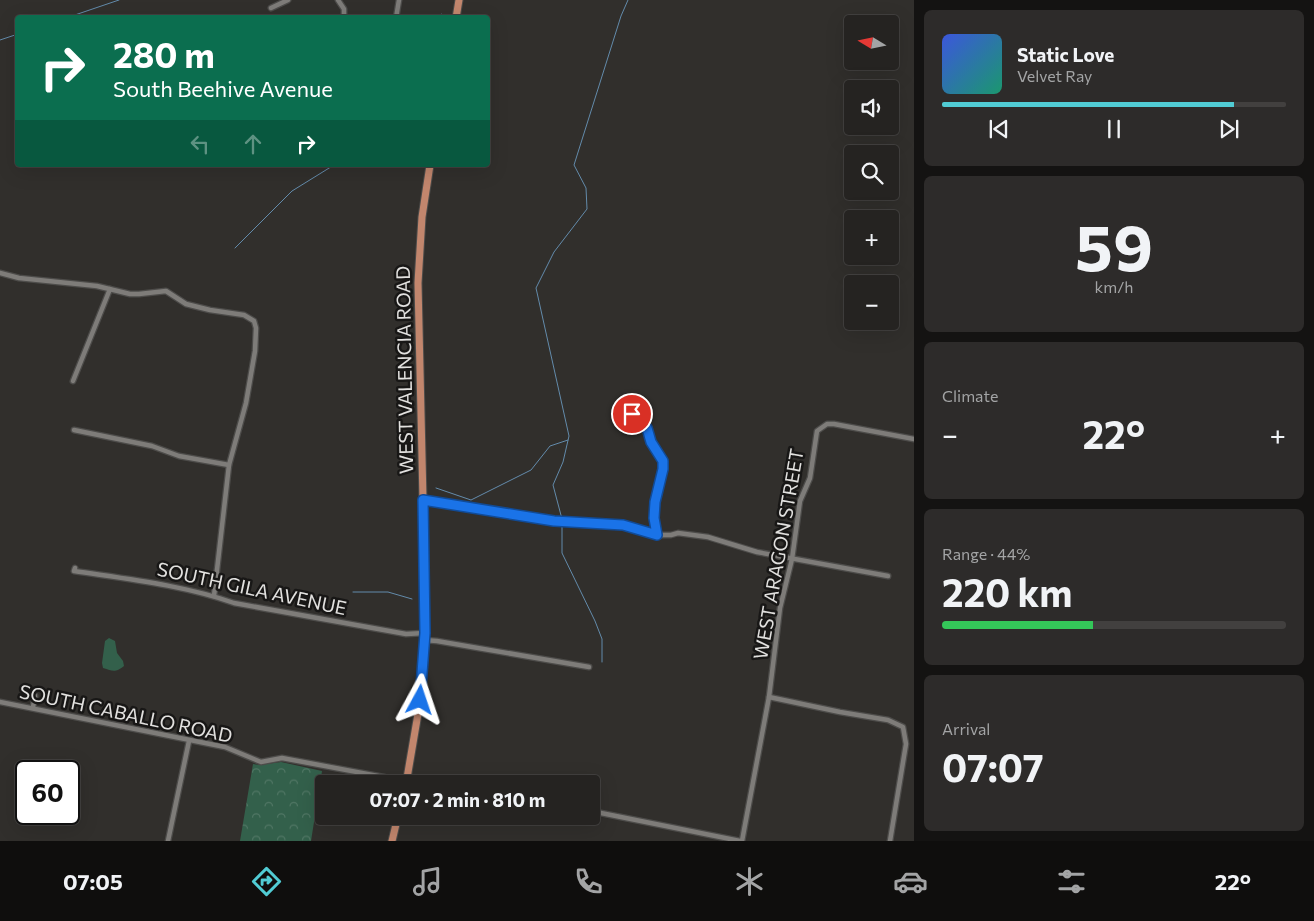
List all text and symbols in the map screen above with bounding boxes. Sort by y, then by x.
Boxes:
north arrow [844,15,899,70]
map controls [844,15,899,330]
text: 280 m [113,32,215,75]
icon: right [30,35,95,100]
text: Static Love [1017,43,1114,66]
text: Velvet Ray [1017,66,1092,85]
text: South Beehive Avenue [113,75,333,102]
button: sound [844,80,899,135]
icon: previous [985,115,1013,143]
icon: pause [1100,115,1128,143]
icon: next [1215,115,1243,143]
icon: left [186,130,214,158]
icon: ahead [239,130,267,158]
icon: right [292,130,320,158]
button: search [844,145,899,200]
text: 59 [1075,205,1153,284]
button: + [844,210,899,265]
street label: WEST VALENCIA ROAD [391,266,417,474]
button: − [844,275,899,330]
text: km/h [1095,277,1133,296]
text: Climate [942,386,998,405]
pin [611,393,653,435]
icon: arrive [618,400,646,428]
text: 22° [1082,410,1145,457]
text: − [942,417,958,451]
text: + [1270,417,1286,451]
street label: WEST ARAGON STREET [748,447,808,661]
text: Range · 44% [942,544,1030,563]
street label: SOUTH GILA AVENUE [155,557,349,619]
text: 220 km [942,568,1072,615]
position arrow [393,673,445,725]
street label: SOUTH CABALLO ROAD [17,679,235,747]
text: Arrival [942,719,990,738]
text: 07:07 [942,743,1044,790]
speed limit sign: 60 [15,760,80,825]
text: 07:07 · 2 min · 810 m [370,788,545,811]
icon: directions [249,864,284,899]
icon: music [410,864,445,899]
icon: phone [571,864,606,899]
icon: climate [732,864,767,899]
icon: car [893,864,928,899]
icon: filters [1054,864,1089,899]
text: 07:05 [63,868,123,895]
text: 22° [1215,868,1251,895]

